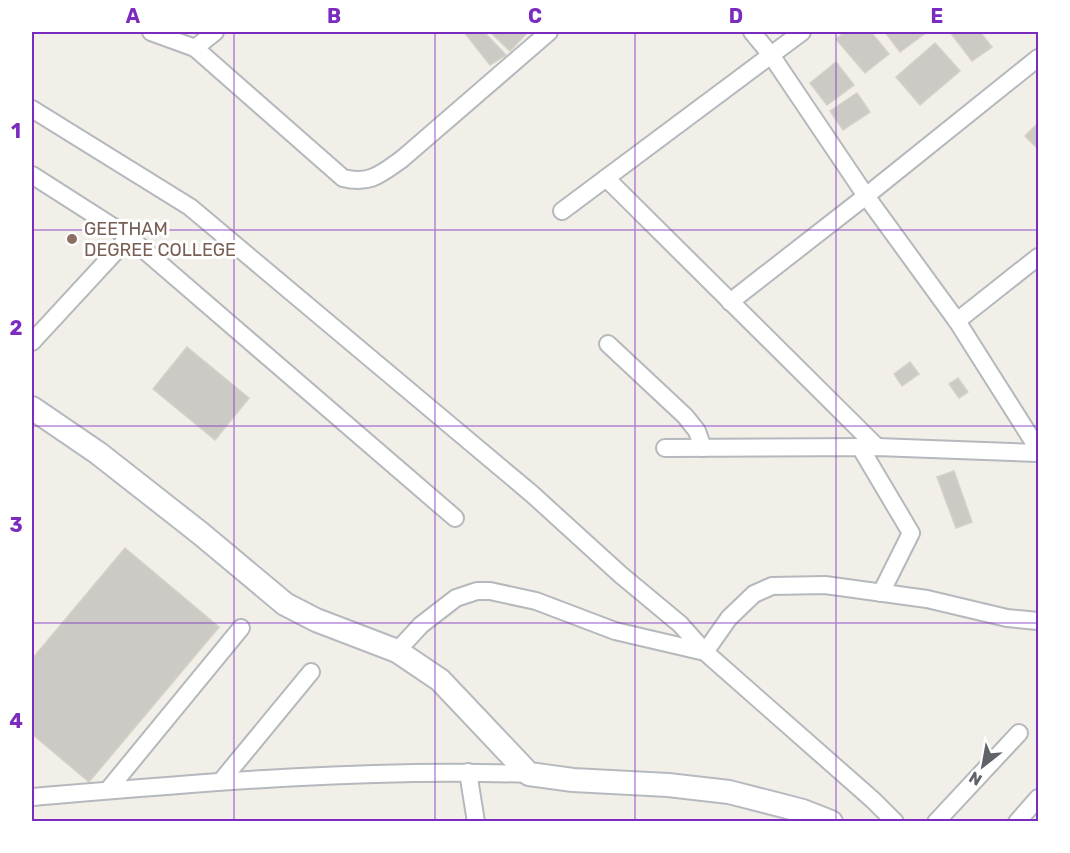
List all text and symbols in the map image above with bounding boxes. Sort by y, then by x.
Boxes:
text: A [126,4,141,28]
text: B [327,4,341,28]
text: C [528,4,542,28]
text: D [729,4,743,28]
text: E [931,4,943,28]
text: 1 [11,119,21,143]
place label: GEETHAM DEGREE COLLEGE [84,218,236,261]
marker: GEETHAM DEGREE COLLEGE [65,232,79,246]
text: 2 [10,316,23,340]
text: 3 [9,513,23,537]
text: 4 [9,709,23,733]
north arrow [953,736,1013,796]
text: N [966,767,985,790]

